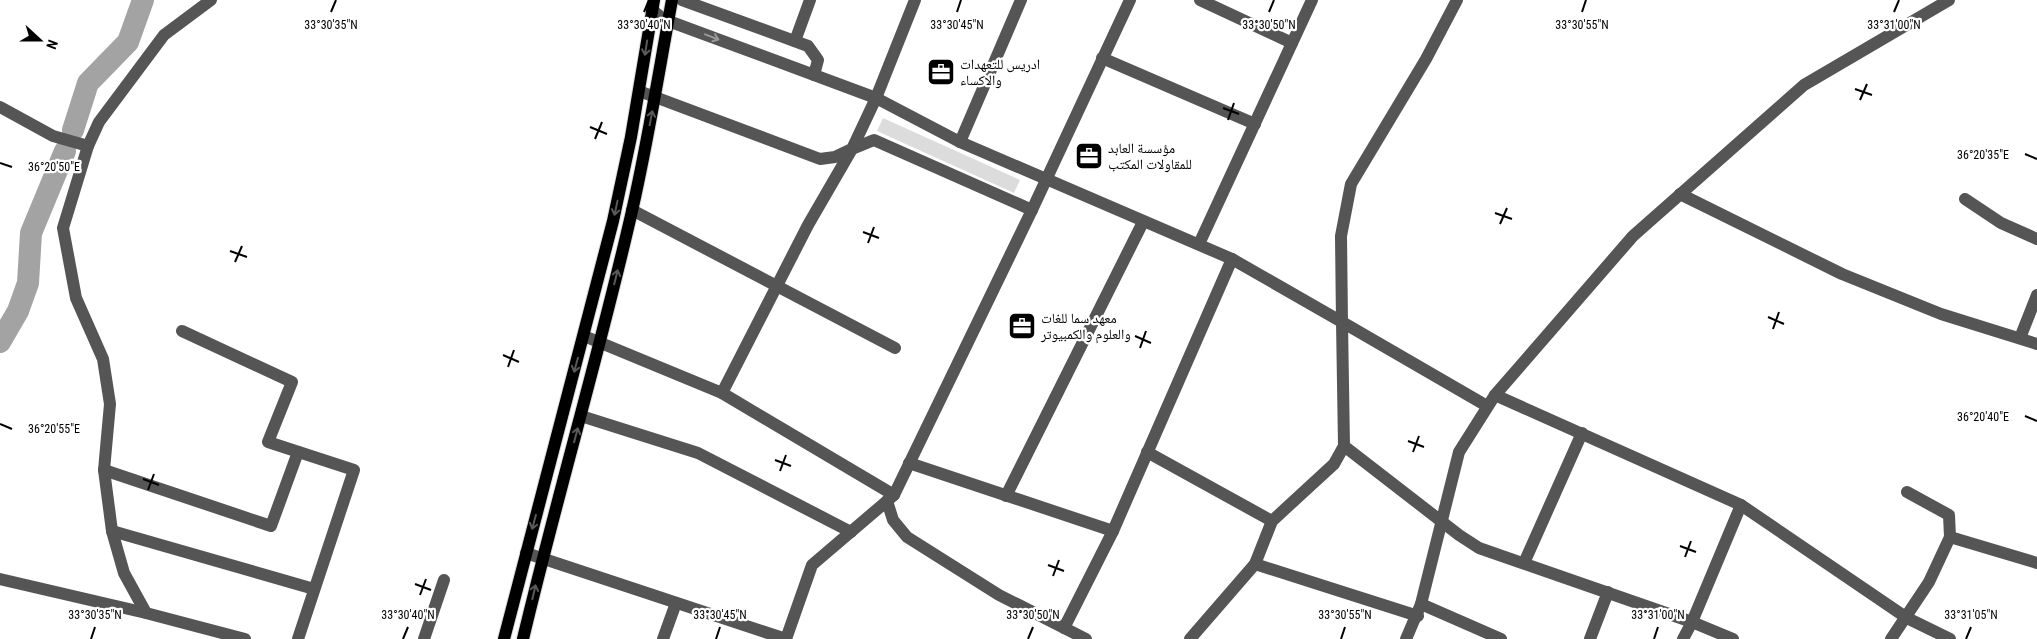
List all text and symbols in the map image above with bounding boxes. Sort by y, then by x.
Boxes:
north arrow [15,15,65,65]
text: 33°30'35"N [304,18,358,32]
text: 33°30'40"N [617,18,671,32]
text: 33°30'45"N [930,18,984,32]
text: 33°30'50"N [1242,18,1296,32]
text: 33°30'55"N [1555,18,1609,32]
text: 33°31'00"N [1867,18,1921,32]
one-way arrow [704,33,720,42]
text: N [43,38,61,52]
one-way arrow [641,40,651,56]
place label: ادريس للتعهدات والاكساء [960,56,1040,89]
office icon: ادريس للتعهدات والاكساء [926,57,956,87]
one-way arrow [646,111,656,127]
place label: مؤسسة العابد للمقاولات المكتب [1108,140,1192,173]
office icon: مؤسسة العابد للمقاولات المكتب [1074,141,1104,171]
text: 36°20'35"E [1957,148,2009,162]
text: 36°20'50"E [28,160,80,174]
one-way arrow [611,199,620,215]
one-way arrow [612,270,621,286]
place label: معهد سما للغات والعلوم والكمبيوتر [1040,310,1131,344]
office icon: معهد سما للغات والعلوم والكمبيوتر [1007,311,1037,341]
one-way arrow [571,357,580,373]
text: 36°20'40"E [1957,410,2009,424]
text: 36°20'55"E [28,422,80,436]
one-way arrow [572,427,581,443]
one-way arrow [529,514,538,530]
one-way arrow [530,584,539,600]
text: 33°30'35"N [68,608,122,622]
text: 33°30'40"N [381,608,435,622]
text: 33°30'45"N [693,608,747,622]
text: 33°30'50"N [1006,608,1060,622]
text: 33°30'55"N [1318,608,1372,622]
text: 33°31'00"N [1631,608,1685,622]
text: 33°31'05"N [1944,608,1998,622]

